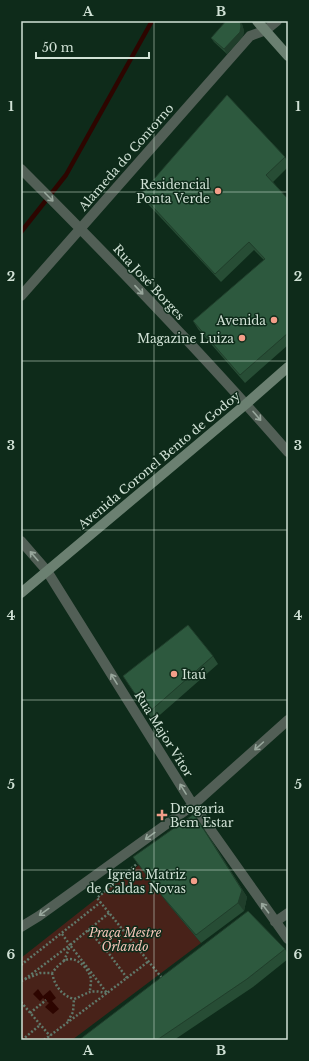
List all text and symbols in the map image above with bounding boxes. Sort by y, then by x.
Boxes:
text: A [82,3,94,20]
text: B [216,3,226,20]
scale bar [36,34,149,60]
text: 50 m [42,40,74,55]
text: 1 [8,98,14,115]
text: 1 [295,98,301,115]
street label: Alameda do Contorno [75,100,177,214]
place label: Residencial Ponta Verde [136,177,210,206]
marker: Residencial Ponta Verde [213,186,223,196]
one-way arrow [44,192,54,202]
street label: Rua José Borges [110,241,188,323]
text: 2 [7,268,15,285]
text: 2 [294,268,302,285]
one-way arrow [134,285,144,295]
place label: Avenida [215,313,266,328]
marker: Avenida [269,315,279,325]
place label: Magazine Luiza [137,331,234,346]
marker: Magazine Luiza [237,333,247,343]
street label: Avenida Coronel Bento de Godoy [74,388,243,533]
one-way arrow [252,410,261,421]
text: 3 [7,437,15,454]
text: 3 [294,437,302,454]
one-way arrow [29,551,38,561]
text: 4 [7,607,16,624]
text: 4 [294,607,303,624]
place label: Itaú [182,667,206,682]
marker: Itaú [169,669,179,679]
one-way arrow [110,674,118,685]
street label: Rua Major Vitor [132,688,197,780]
one-way arrow [254,741,264,751]
text: 5 [7,776,15,793]
text: 5 [294,776,302,793]
one-way arrow [179,784,187,795]
place label: Drogaria Bem Estar [170,801,234,830]
marker: Drogaria Bem Estar [157,810,167,820]
one-way arrow [144,832,155,840]
place label: Igreja Matriz de Caldas Novas [86,867,186,896]
marker: Igreja Matriz de Caldas Novas [189,876,199,886]
one-way arrow [261,902,269,913]
one-way arrow [39,908,50,916]
park label: Praça Mestre Orlando [88,925,162,954]
text: 6 [7,946,16,963]
text: 6 [294,946,303,963]
text: A [82,1042,94,1059]
text: B [216,1042,226,1059]

